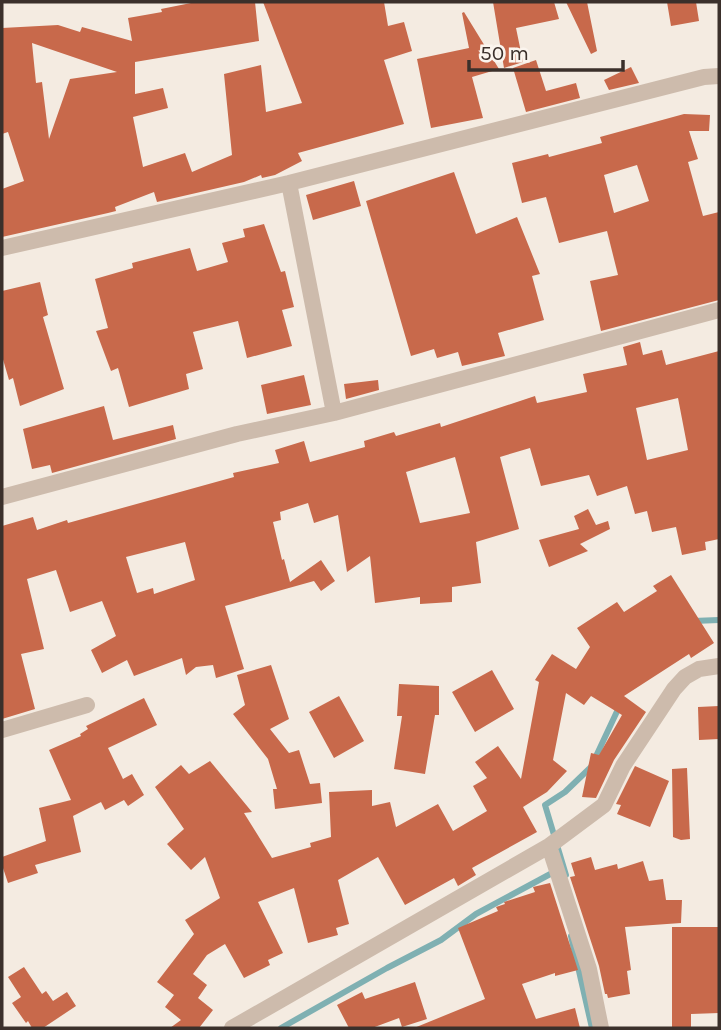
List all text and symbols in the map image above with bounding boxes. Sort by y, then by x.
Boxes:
scale bar [469,28,623,72]
text: 50 m [480,41,529,65]

